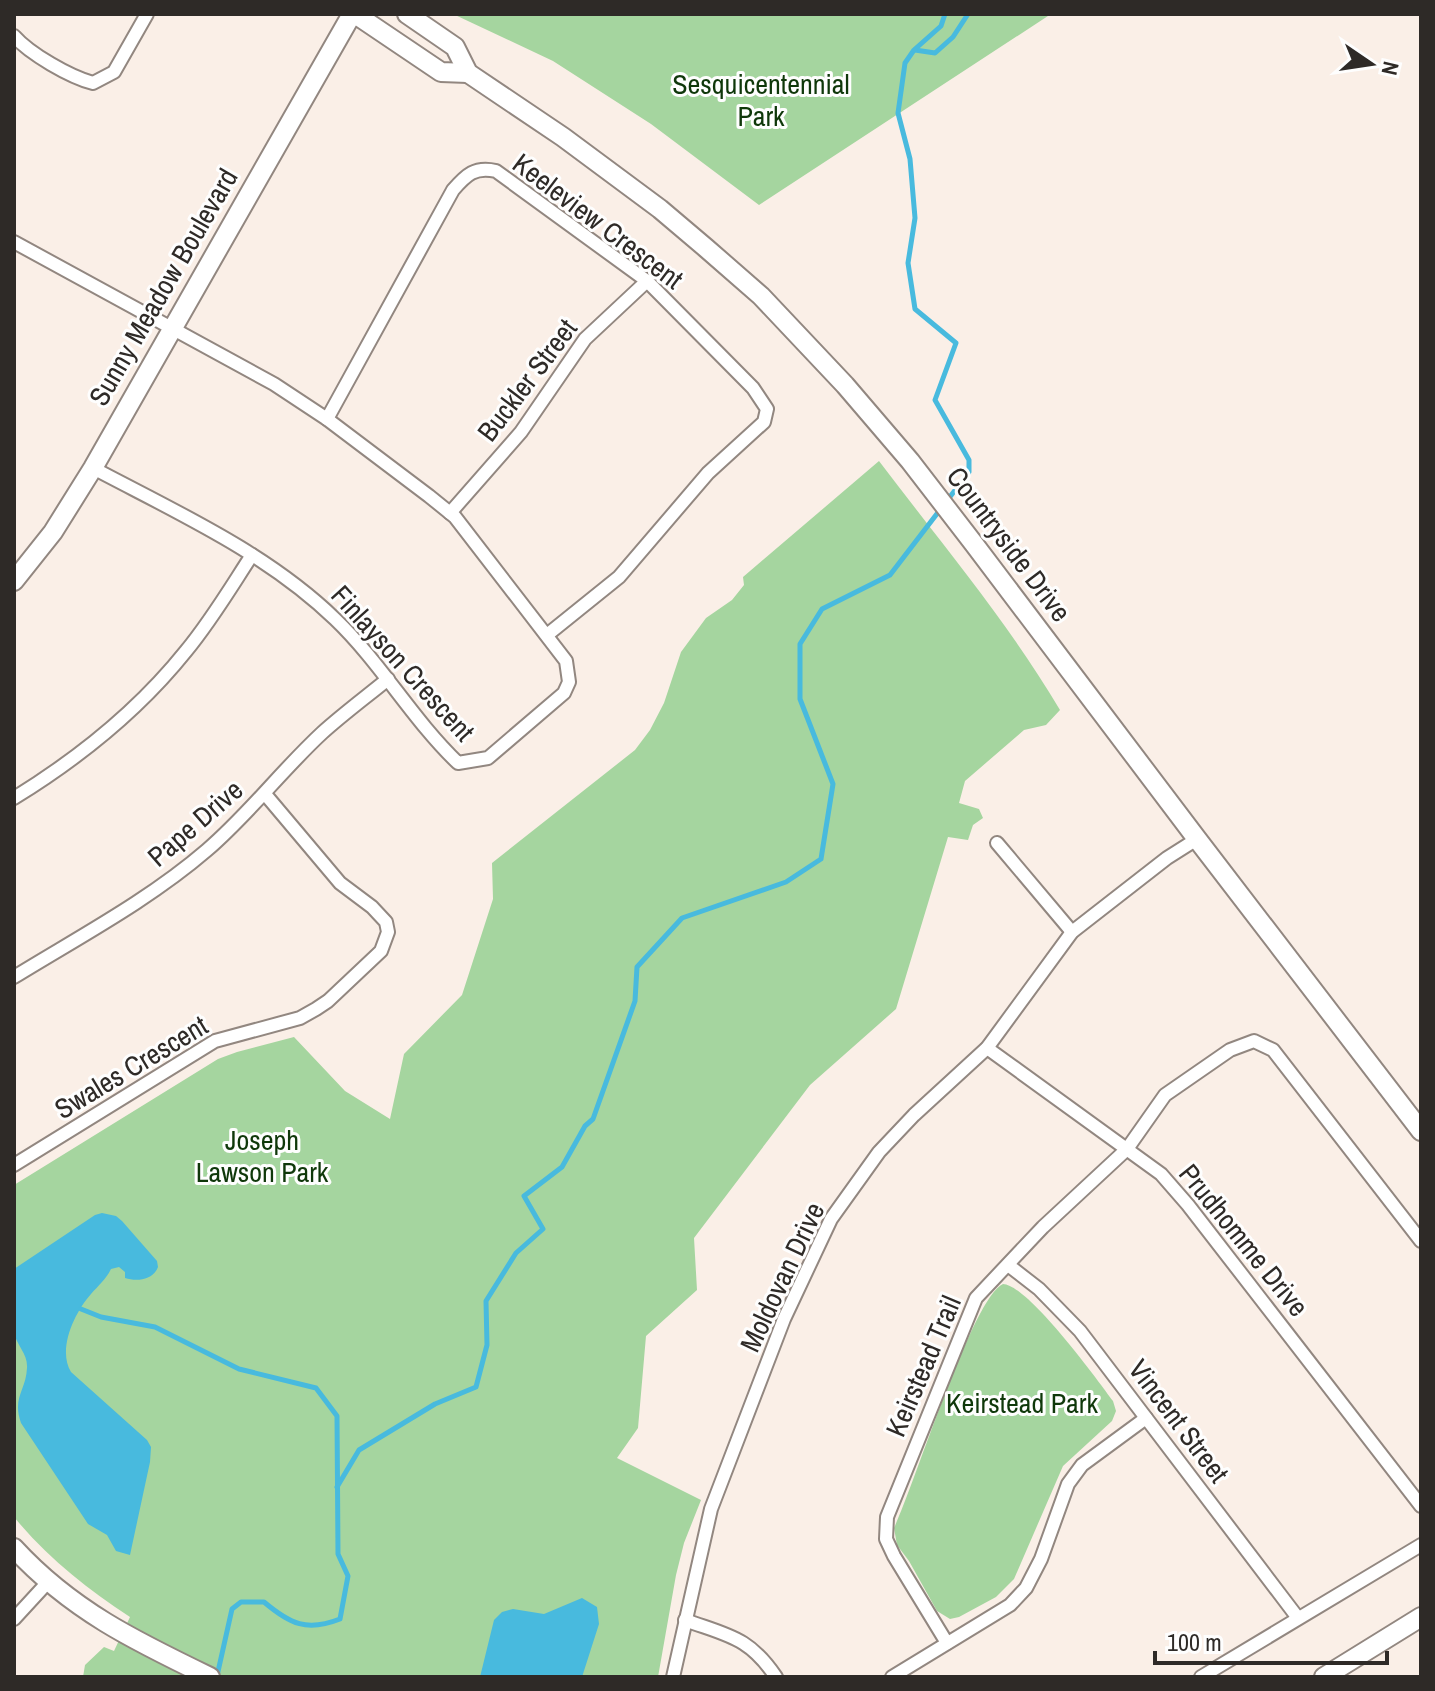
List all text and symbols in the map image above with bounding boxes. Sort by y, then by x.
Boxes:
north arrow [1331,24,1411,104]
text: N [1374,59,1407,78]
park label: Sesquicentennial Park [672,65,850,135]
street label: Keeleview Crescent [505,144,691,298]
street label: Sunny Meadow Boulevard [80,161,246,413]
street label: Buckler Street [468,311,586,449]
street label: Countryside Drive [938,459,1080,629]
street label: Finlayson Crescent [323,577,483,749]
street label: Pape Drive [139,771,251,875]
street label: Swales Crescent [47,1006,215,1128]
park label: Joseph Lawson Park [196,1121,329,1191]
street label: Prudhomme Drive [1171,1156,1317,1324]
street label: Moldovan Drive [731,1196,833,1358]
street label: Keirstead Trail [876,1290,970,1442]
street label: Vincent Street [1120,1352,1238,1490]
park label: Keirstead Park [946,1384,1098,1422]
scale bar [1155,1615,1387,1665]
text: 100 m [1167,1626,1222,1658]

